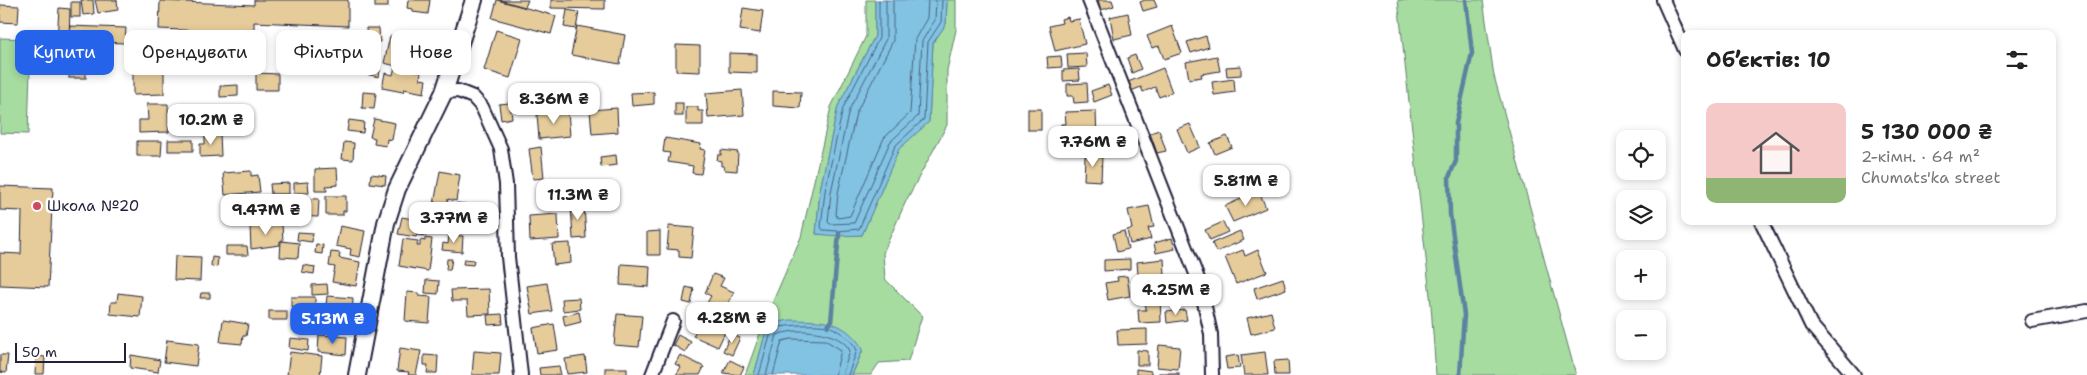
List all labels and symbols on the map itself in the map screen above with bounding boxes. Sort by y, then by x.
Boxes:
pin: 8.36M ₴ [508,82,600,125]
pin: 10.2M ₴ [165,104,257,146]
pin: 7.76M ₴ [1047,126,1139,168]
pin: 5.81M ₴ [1200,164,1292,207]
pin: 11.3M ₴ [532,178,624,221]
pin: 9.47M ₴ [220,194,312,236]
place label: Школа №20 [47,196,139,216]
marker: Школа №20 [31,200,43,212]
pin: 3.77M ₴ [408,202,500,244]
pin: 4.25M ₴ [1130,274,1222,316]
pin: 5.13M ₴ [287,302,379,345]
pin: 4.28M ₴ [686,302,778,344]
scale bar [15,340,126,363]

